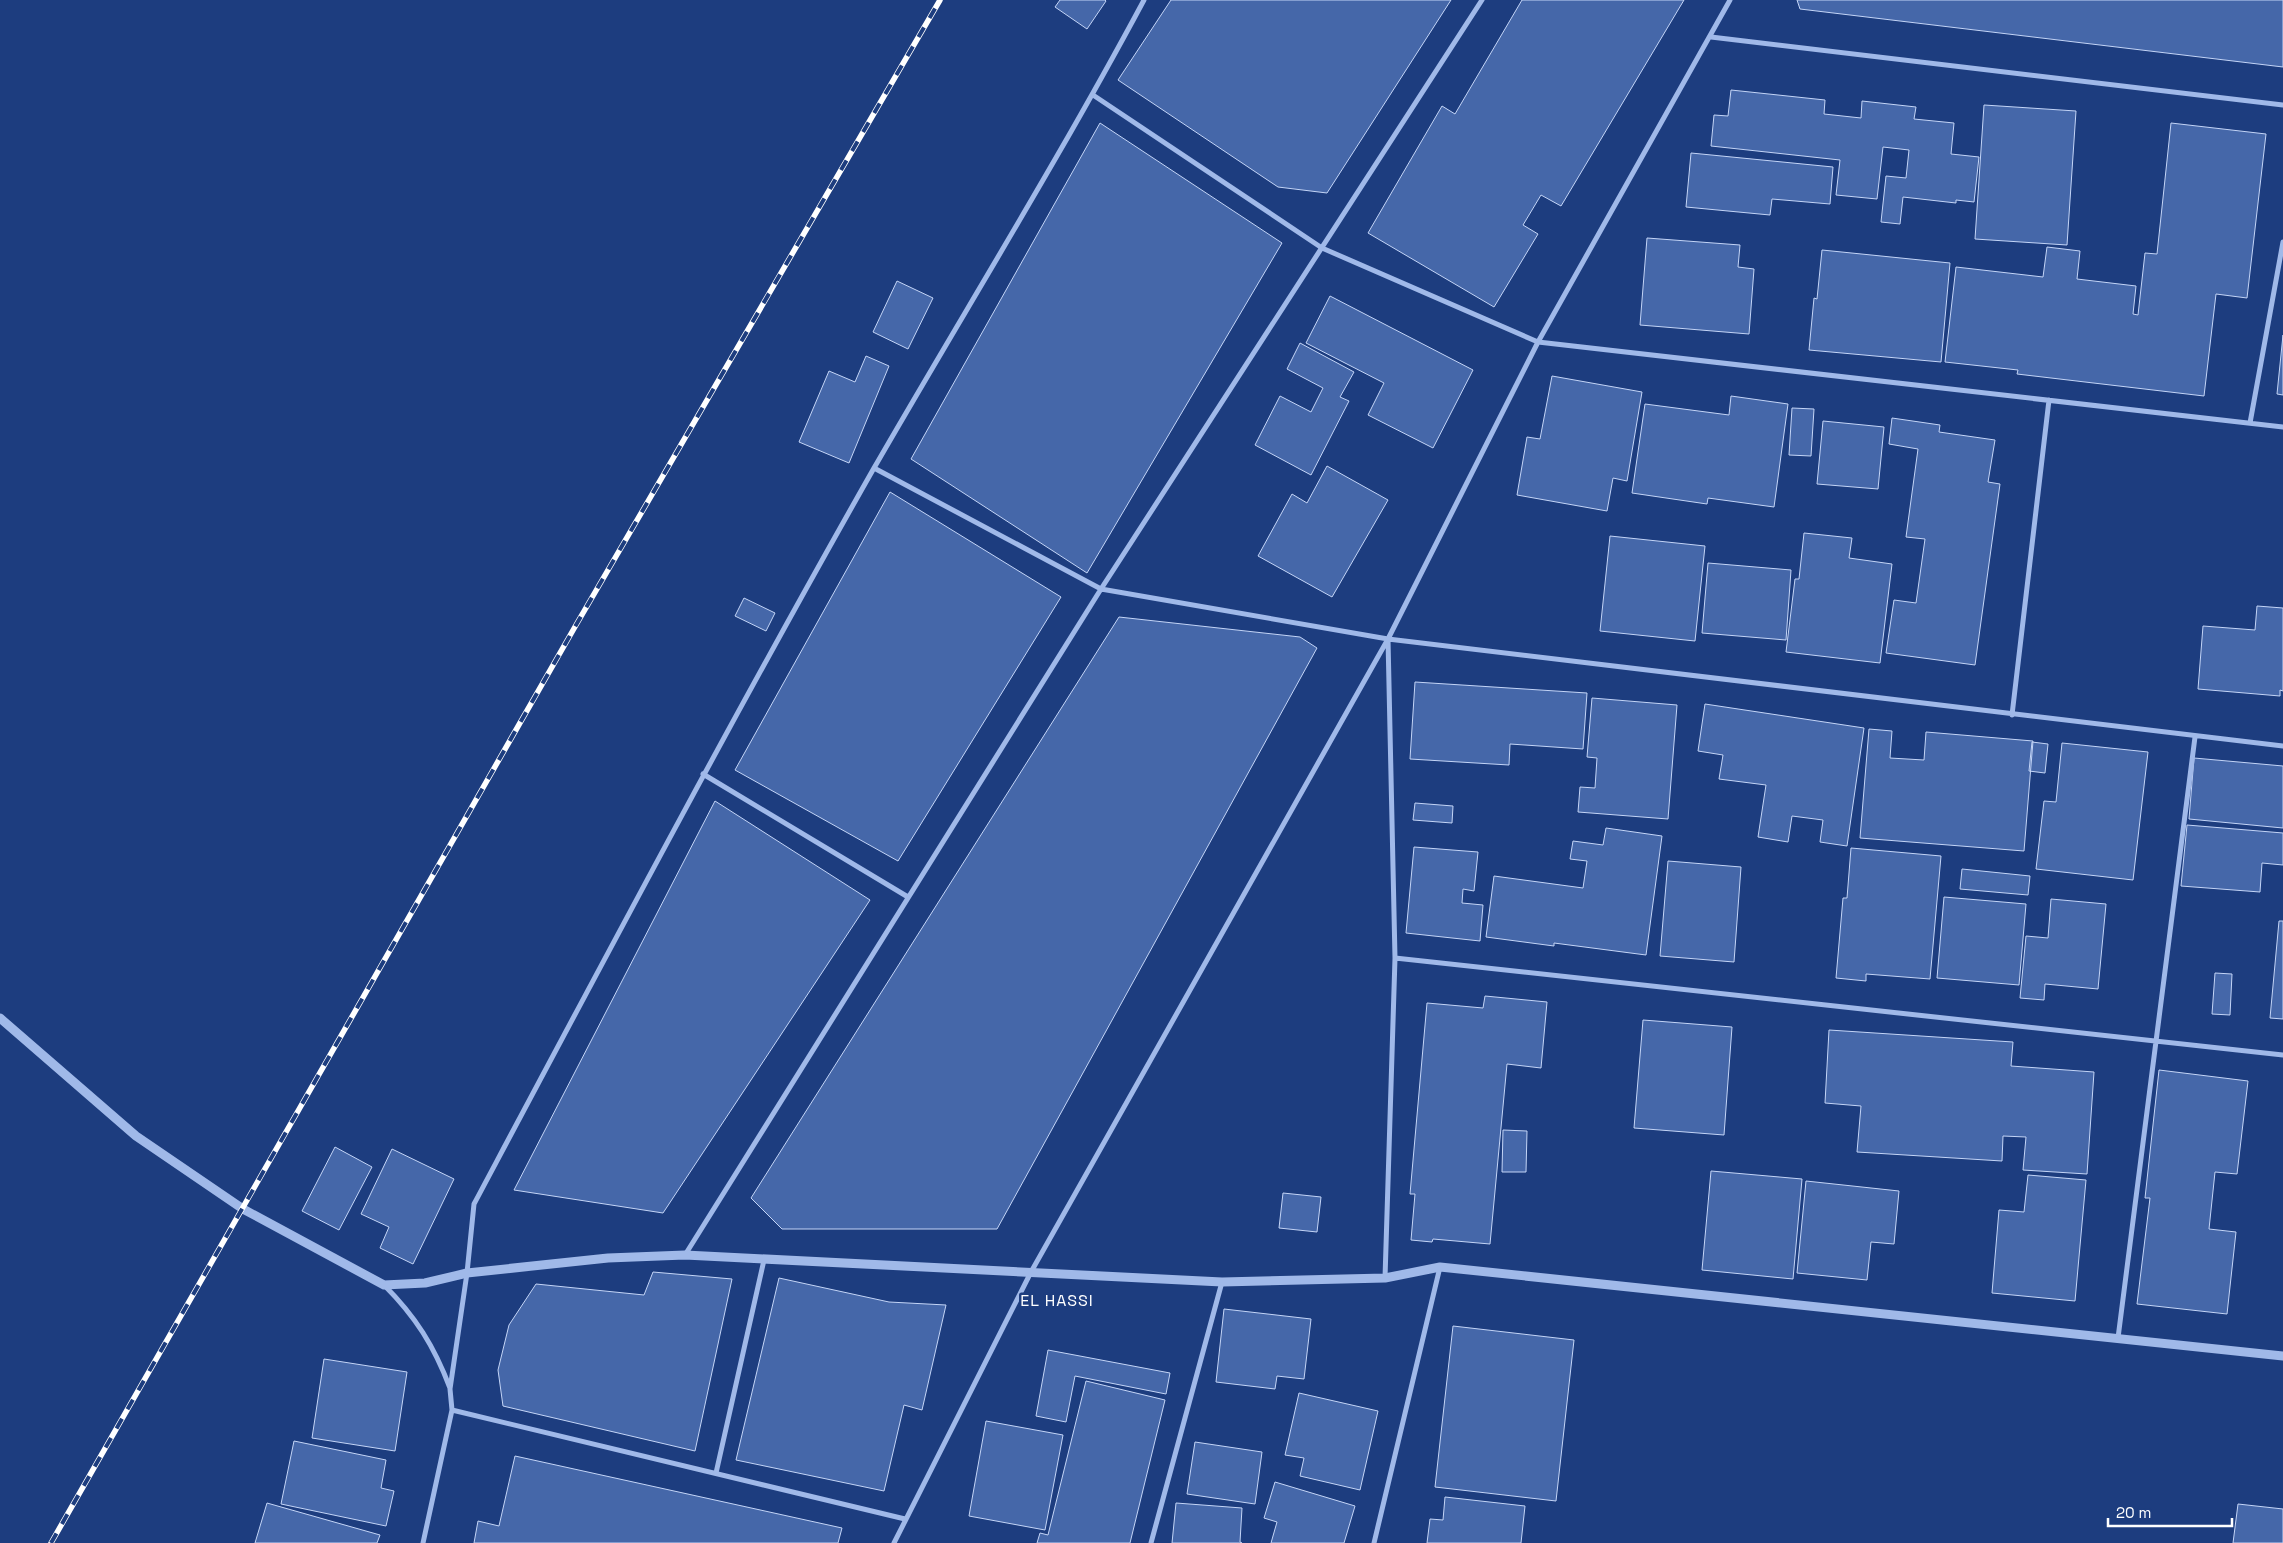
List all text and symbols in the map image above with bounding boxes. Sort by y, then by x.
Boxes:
district label: EL HASSI [1020,1290,1094,1311]
scale bar [2108,1496,2232,1528]
text: 20 m [2116,1503,2151,1522]

